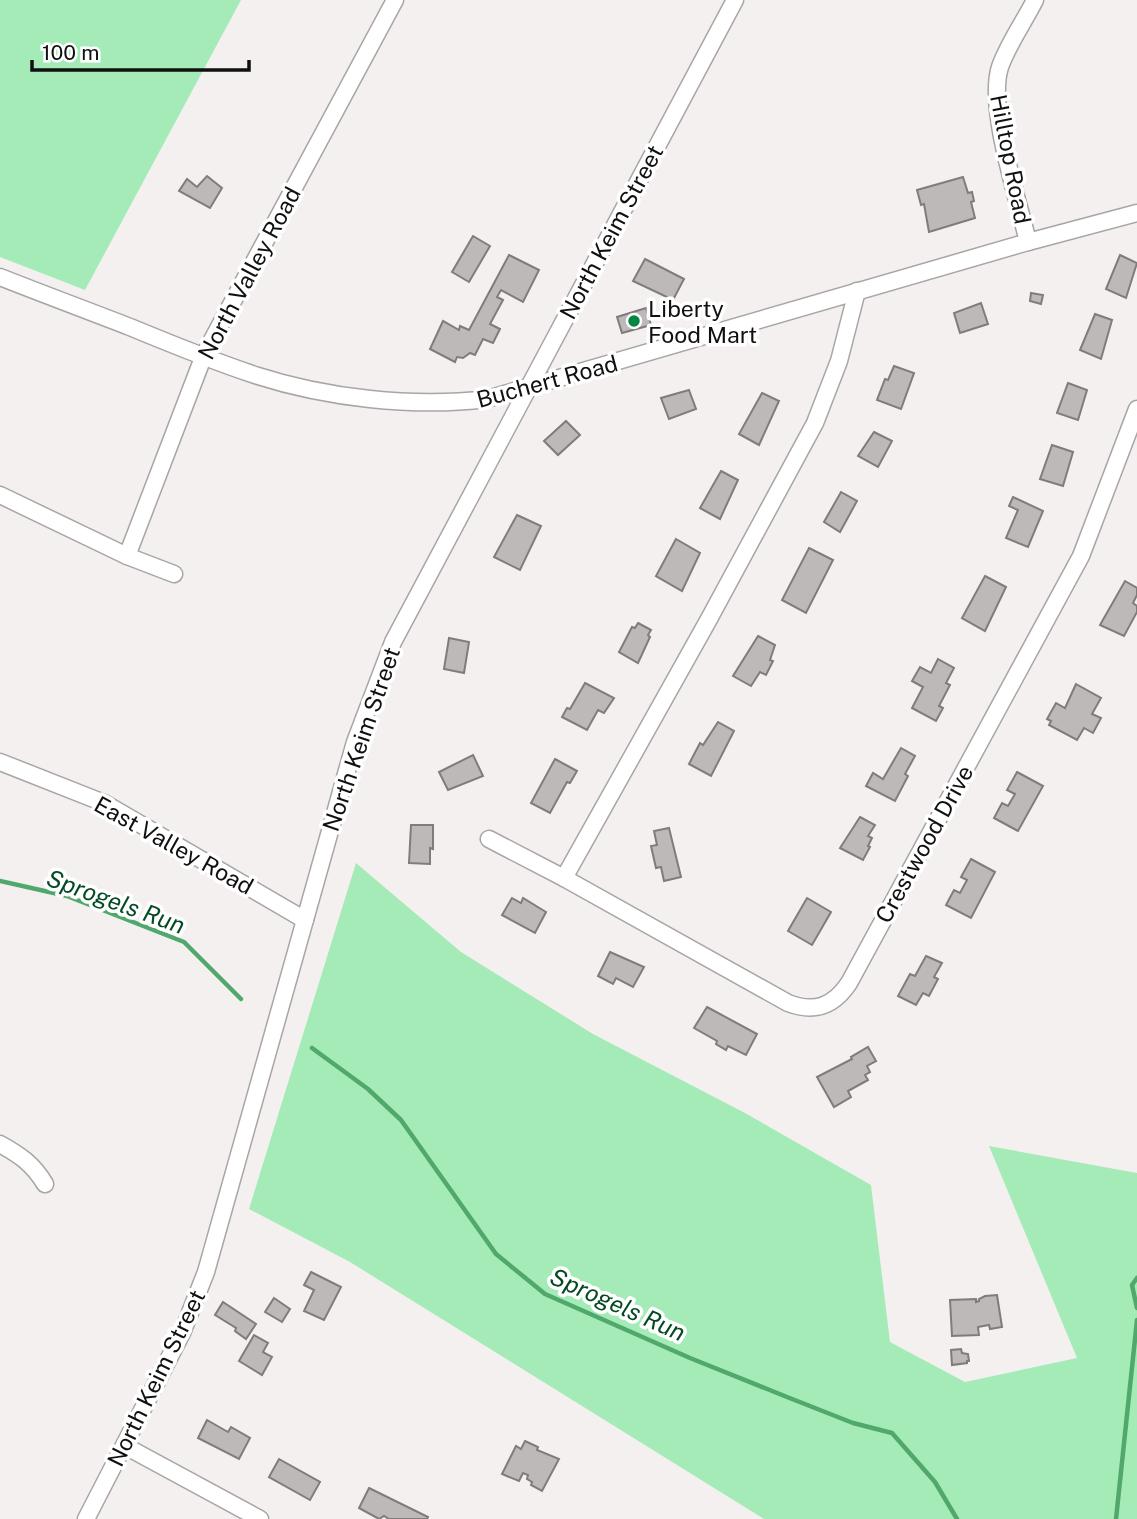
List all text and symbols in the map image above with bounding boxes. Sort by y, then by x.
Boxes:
scale bar [32,28,248,72]
text: 100 m [42,40,99,65]
street label: Hilltop Road [985,92,1037,226]
street label: North Keim Street [554,140,668,324]
street label: North Valley Road [192,182,306,364]
place label: Liberty Food Mart [648,295,757,348]
marker: Liberty Food Mart [626,313,642,329]
street label: Buchert Road [473,349,621,413]
street label: North Keim Street [317,643,405,835]
street label: Crestwood Drive [870,760,978,928]
street label: East Valley Road [90,790,258,900]
water label: Sprogels Run [43,863,189,939]
water label: Sprogels Run [546,1262,690,1346]
street label: North Keim Street [102,1285,210,1471]

